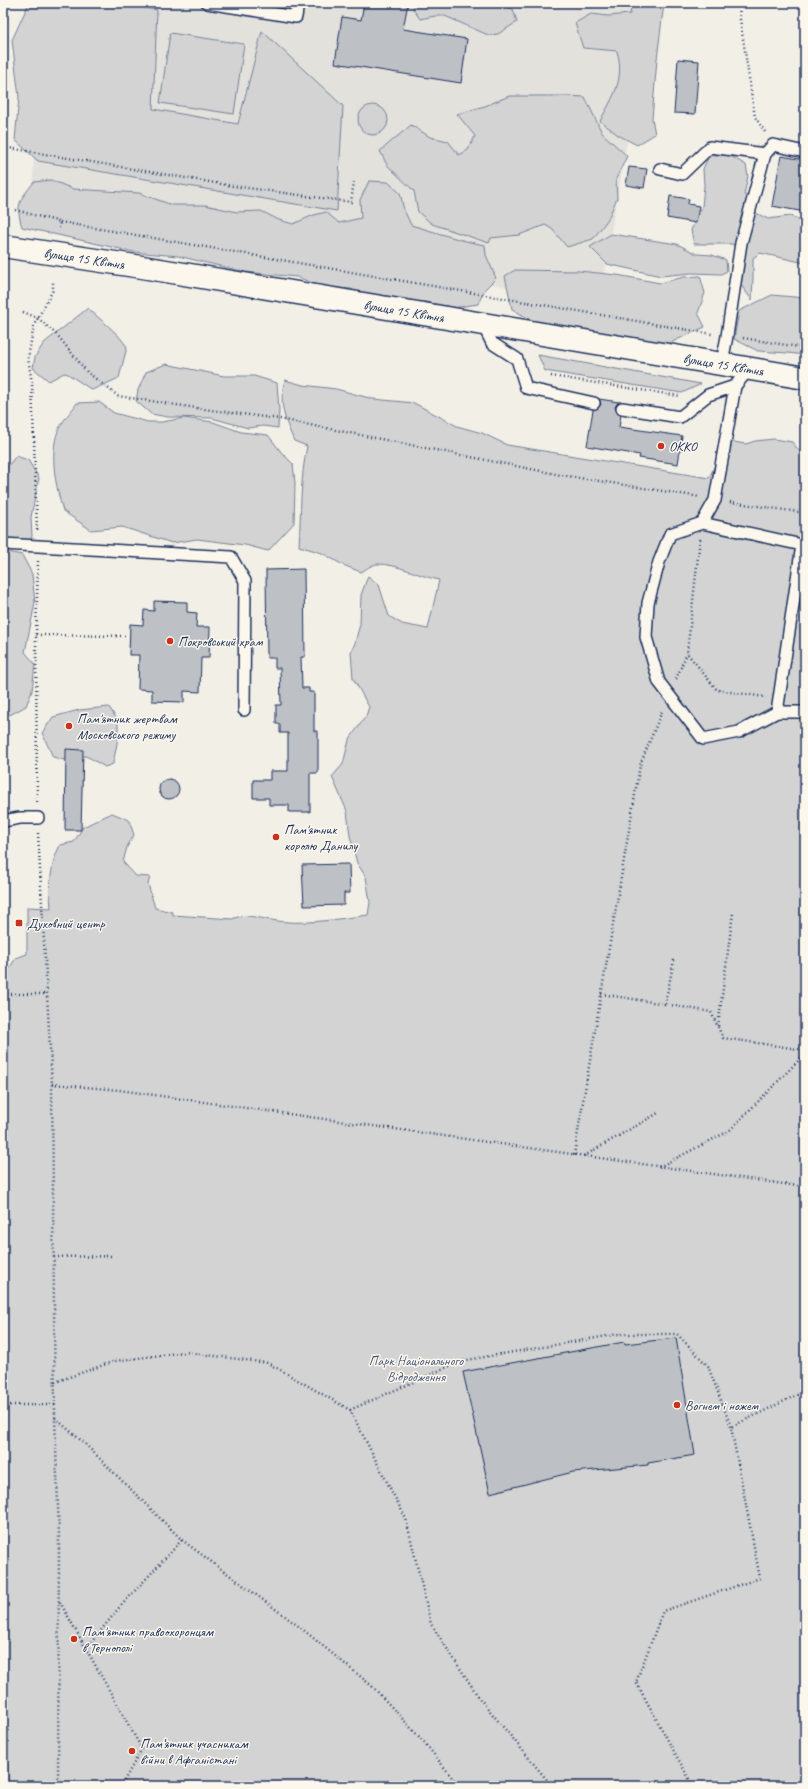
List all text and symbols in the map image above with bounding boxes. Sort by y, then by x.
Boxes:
street label: вулиця 15 Квітня [43,244,126,273]
street label: вулиця 15 Квітня [362,296,446,326]
street label: вулиця 15 Квітня [682,349,766,380]
place label: ОККО [669,438,699,455]
marker: ОККО [656,441,666,451]
place label: Покровський храм [178,633,264,650]
marker: Покровський храм [165,636,175,646]
place label: Пам'ятник жертвам Московського режиму [77,710,179,743]
marker: Пам'ятник жертвам Московського режиму [64,721,74,731]
place label: Пам'ятник королю Данилу [284,821,359,854]
marker: Пам'ятник королю Данилу [271,832,281,842]
place label: Духовний центр [27,915,106,932]
marker: Духовний центр [14,918,24,928]
park label: Парк Національного Відродження [369,1352,464,1385]
place label: Вогнем і ножем [685,1397,760,1414]
marker: Вогнем і ножем [672,1400,682,1410]
place label: Пам'ятник правоохоронцям в Тернополі [82,1623,215,1656]
marker: Пам'ятник правоохоронцям в Тернополі [69,1634,79,1644]
place label: Пам’ятник учасникам війни в Афганістані [140,1735,249,1768]
marker: Пам’ятник учасникам війни в Афганістані [127,1746,137,1756]

